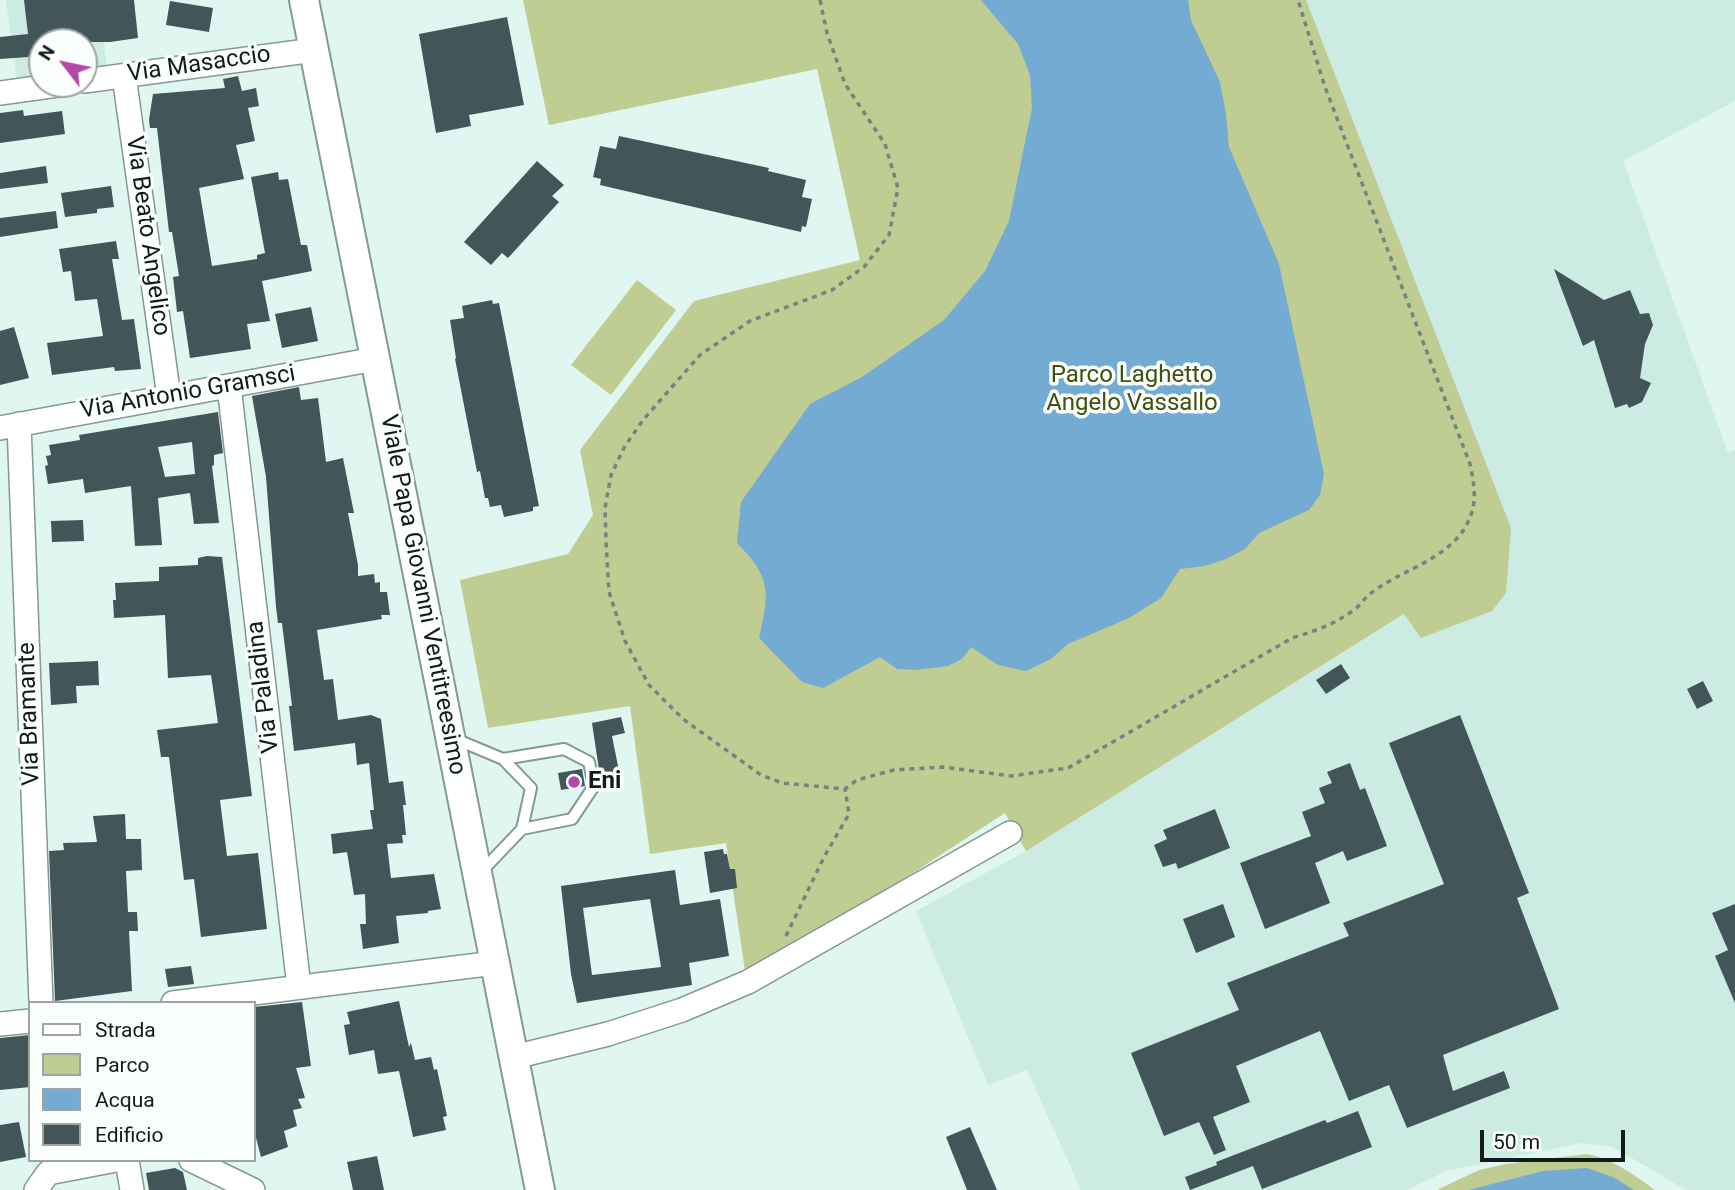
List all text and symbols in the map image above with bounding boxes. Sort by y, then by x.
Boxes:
north arrow [28,28,98,98]
text: N [33,41,60,64]
street label: Via Masaccio [126,41,272,89]
street label: Via Beato Angelico [119,134,175,338]
street label: Via Antonio Gramsci [78,360,298,426]
park label: Parco Laghetto Angelo Vassallo [1046,362,1218,418]
street label: Viale Papa Giovanni Ventitreesimo [373,412,471,778]
street label: Via Paladina [242,619,286,755]
street label: Via Bramante [13,642,47,786]
place label: Eni [588,768,621,796]
marker: Eni [566,774,582,790]
legend [28,1001,256,1162]
text: Strada [95,1018,156,1042]
text: Parco [95,1053,149,1077]
text: Acqua [95,1088,155,1112]
scale bar [1483,1116,1628,1160]
text: Edificio [95,1123,163,1147]
text: 50 m [1493,1130,1540,1154]

